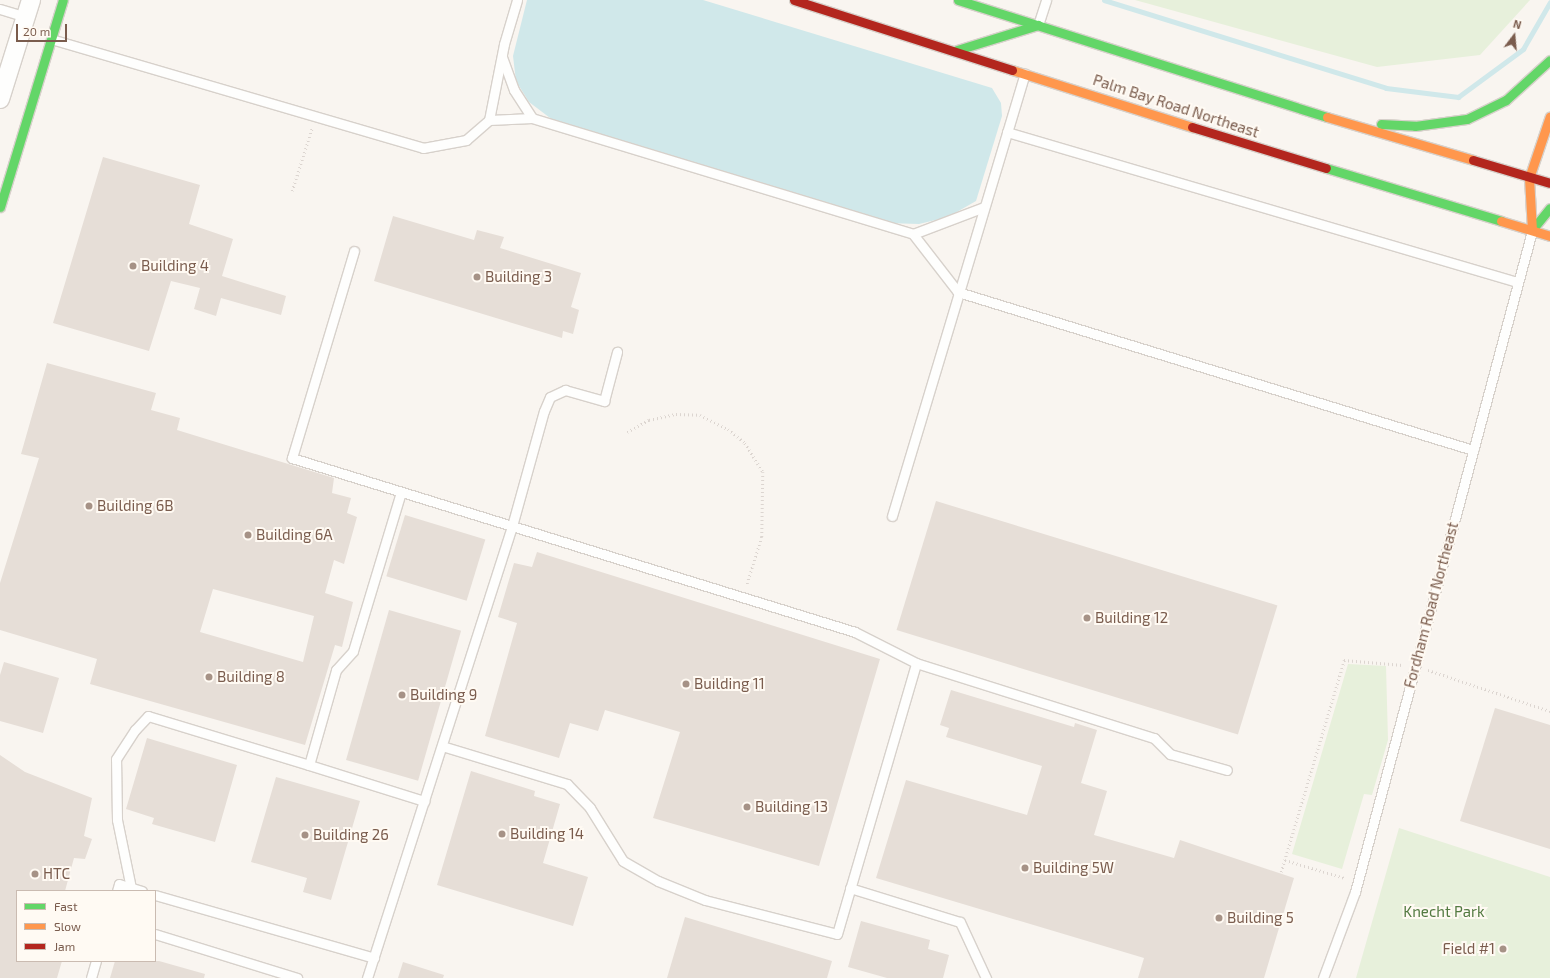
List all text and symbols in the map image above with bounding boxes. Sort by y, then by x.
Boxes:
scale bar [18,16,69,42]
north arrow [1494,16,1534,56]
text: N [1512,17,1523,31]
text: 20 m [23,24,50,38]
street label: Palm Bay Road Northeast [1091,71,1261,141]
place label: Building 4 [141,257,209,275]
marker: Building 4 [128,261,138,271]
place label: Building 3 [485,268,552,286]
marker: Building 3 [472,272,482,282]
place label: Building 6B [97,497,174,515]
marker: Building 6B [84,501,94,511]
street label: Fordham Road Northeast [1400,520,1462,690]
place label: Building 6A [256,526,333,544]
marker: Building 6A [243,530,253,540]
place label: Building 12 [1095,609,1168,627]
marker: Building 12 [1082,613,1092,623]
place label: Building 8 [217,668,285,686]
marker: Building 8 [204,672,214,682]
place label: Building 11 [694,675,765,693]
marker: Building 11 [681,679,691,689]
place label: Building 9 [410,686,477,704]
marker: Building 9 [397,690,407,700]
place label: Building 13 [755,798,828,816]
marker: Building 13 [742,802,752,812]
place label: Building 14 [510,825,584,843]
place label: Building 26 [313,826,389,844]
marker: Building 14 [497,829,507,839]
marker: Building 26 [300,830,310,840]
place label: Building 5W [1033,859,1114,877]
marker: Building 5W [1020,863,1030,873]
place label: HTC [43,865,70,883]
marker: HTC [30,869,40,879]
legend [16,890,156,962]
text: Fast [54,899,77,913]
park label: Knecht Park [1403,903,1485,921]
place label: Building 5 [1227,909,1294,927]
marker: Building 5 [1214,913,1224,923]
text: Slow [54,919,81,933]
text: Jam [54,939,75,953]
place label: Field #1 [1443,940,1495,958]
marker: Field #1 [1498,944,1508,954]

